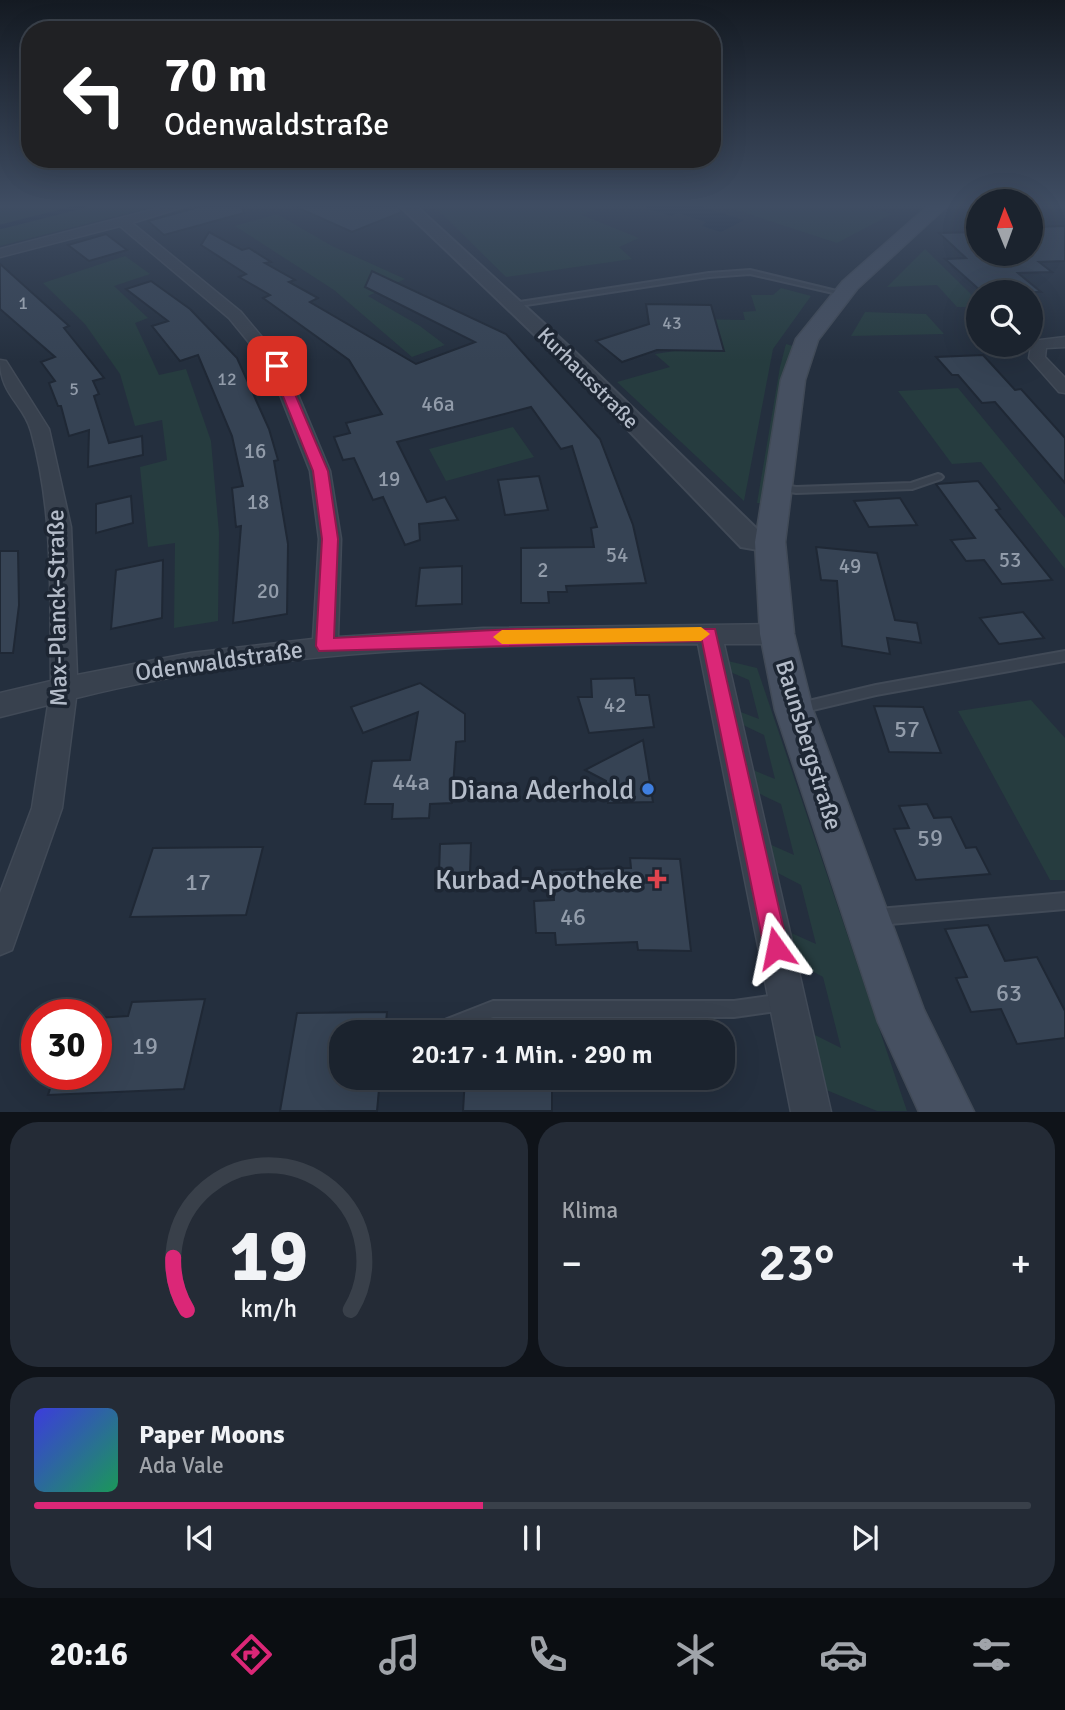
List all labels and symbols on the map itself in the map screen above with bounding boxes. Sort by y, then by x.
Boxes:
north arrow [966,189,1043,266]
house number: 1 [18,292,28,314]
house number: 43 [662,312,682,334]
street label: Kurhausstraße [532,322,644,434]
pin [247,336,307,396]
house number: 12 [217,368,237,390]
house number: 5 [69,378,79,400]
house number: 46a [421,391,455,417]
house number: 16 [244,438,266,464]
house number: 19 [378,466,400,492]
house number: 18 [247,489,269,515]
street label: Max-Planck-Straße [40,509,74,707]
house number: 54 [606,542,628,568]
house number: 53 [999,547,1021,573]
house number: 49 [839,553,861,579]
house number: 2 [537,557,549,583]
house number: 20 [257,578,279,604]
street label: Odenwaldstraße [133,634,305,688]
street label: Baunsbergstraße [769,656,849,834]
house number: 42 [604,692,626,718]
house number: 57 [894,714,920,744]
house number: 44a [392,767,430,797]
place label: Diana Aderhold [450,773,634,807]
marker: Diana Aderhold [640,781,656,797]
house number: 59 [917,823,943,853]
place label: Kurbad-Apotheke [435,863,643,897]
house number: 17 [185,867,211,897]
marker: Kurbad-Apotheke [649,871,665,887]
house number: 46 [560,902,586,932]
position arrow [739,911,813,985]
house number: 63 [996,978,1022,1008]
speed limit sign: 30 [21,999,112,1090]
house number: 19 [132,1031,158,1061]

